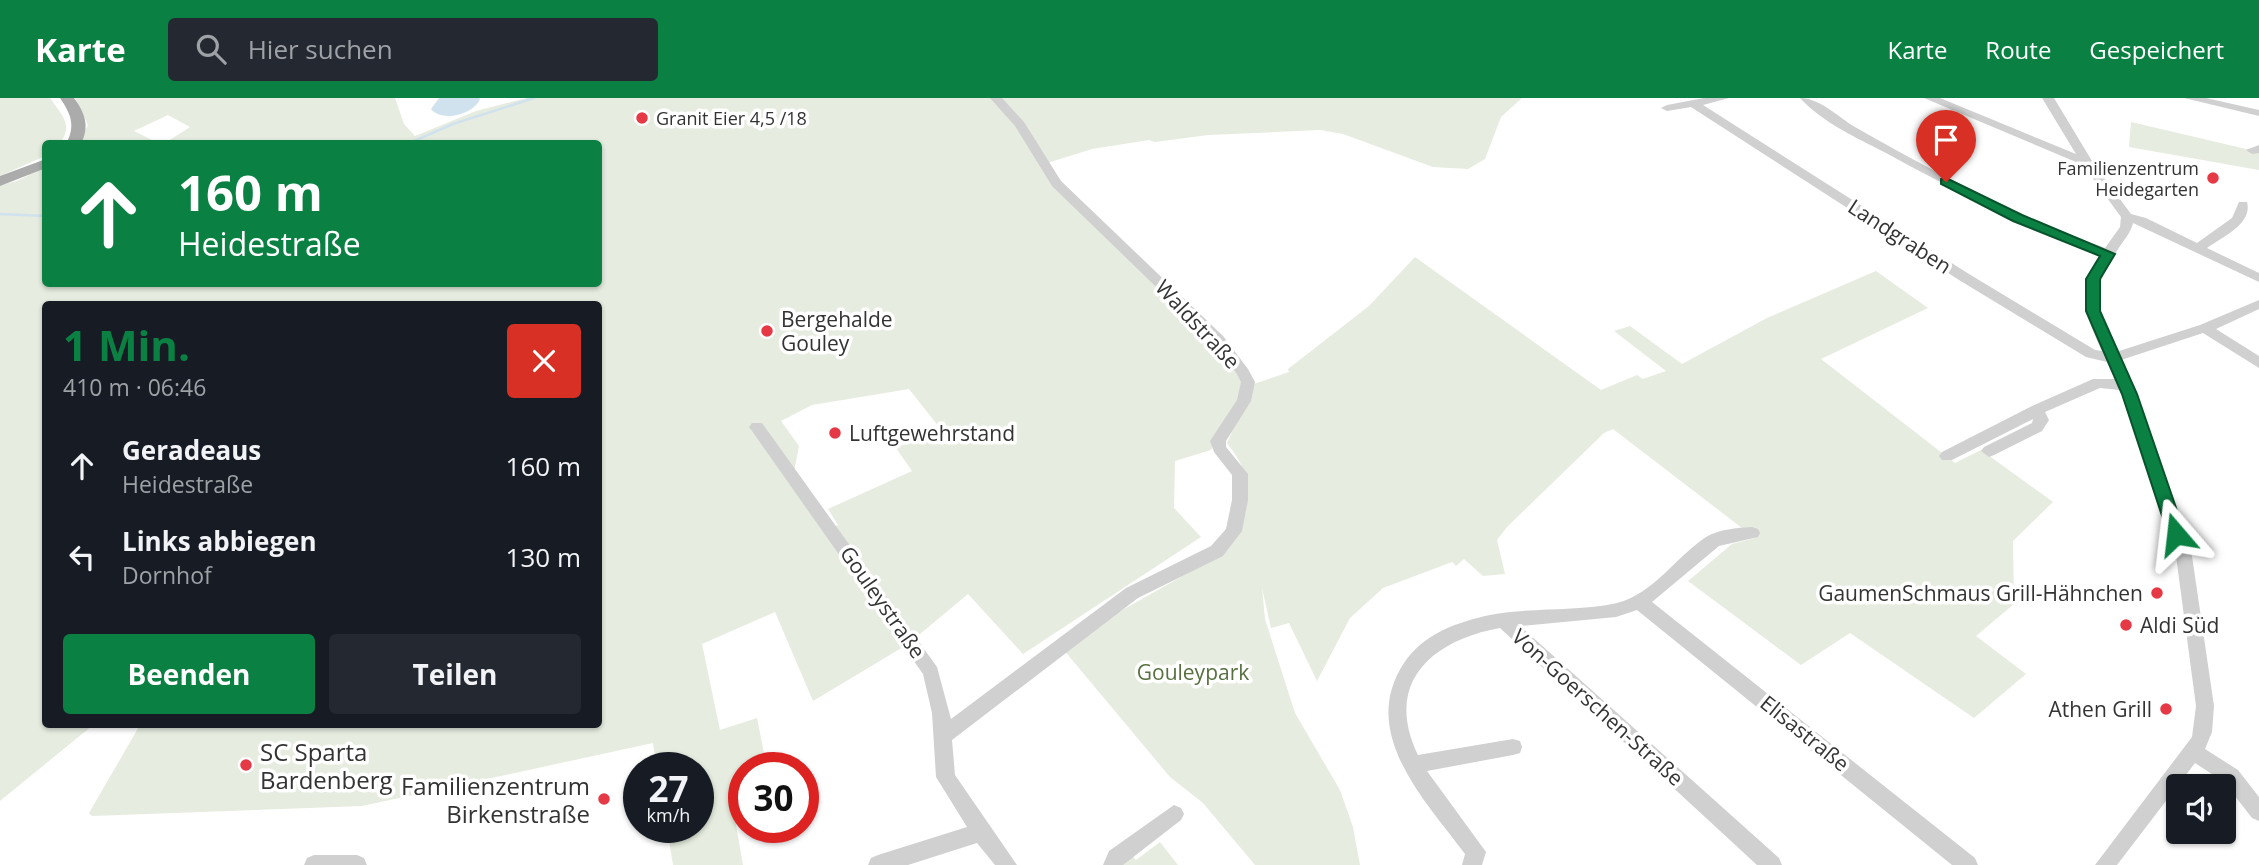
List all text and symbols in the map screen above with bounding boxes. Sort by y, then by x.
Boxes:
search box [168,18,658,81]
text: Karte [35,27,126,72]
icon: search [192,30,230,68]
text: Hier suchen [248,31,393,67]
text: Karte [1887,33,1947,66]
text: Route [1985,33,2051,66]
text: Gespeichert [2089,33,2224,66]
place label: Granit Eier 4,5 /18 [656,106,807,130]
marker: Granit Eier 4,5 /18 [634,110,650,126]
pin [1916,110,1976,182]
icon: arrive [1927,121,1965,159]
place label: Familienzentrum Heidegarten [2057,156,2199,201]
text: 160 m [178,159,323,225]
icon: ahead [63,168,154,259]
marker: Familienzentrum Heidegarten [2205,170,2221,186]
street label: Landgraben [1843,192,1957,280]
text: Heidestraße [178,222,361,265]
street label: Waldstraße [1150,274,1246,374]
place label: Bergehalde Gouley [781,305,893,357]
text: 1 Min. [63,316,190,373]
marker: Bergehalde Gouley [759,323,775,339]
button: close [507,324,581,398]
text: 410 m · 06:46 [63,371,206,403]
place label: Luftgewehrstand [849,419,1015,447]
marker: Luftgewehrstand [827,425,843,441]
text: Geradeaus [122,432,261,468]
icon: ahead [63,447,101,485]
text: 160 m [506,448,581,484]
text: Heidestraße [122,468,253,500]
position arrow [2139,497,2213,571]
text: Links abbiegen [122,523,317,559]
icon: left [63,538,101,576]
text: 130 m [506,539,581,575]
street label: Gouleystraße [834,540,932,664]
text: Dornhof [122,559,212,591]
place label: GaumenSchmaus Grill-Hähnchen [1818,579,2143,607]
marker: GaumenSchmaus Grill-Hähnchen [2149,585,2165,601]
place label: Aldi Süd [2140,611,2219,639]
marker: Aldi Süd [2118,617,2134,633]
street label: Von-Goerschen-Straße [1506,622,1690,792]
button: Beenden [63,634,315,714]
button: Teilen [329,634,581,714]
park label: Gouleypark [1137,658,1249,686]
street label: Elisastraße [1755,689,1855,777]
place label: Athen Grill [2048,695,2152,723]
marker: Athen Grill [2158,701,2174,717]
place label: SC Sparta Bardenberg [260,735,393,796]
speed limit sign: 30 [728,752,819,843]
marker: SC Sparta Bardenberg [238,757,254,773]
text: 27 [648,765,689,812]
place label: Familienzentrum Birkenstraße [401,769,590,830]
map controls [2166,774,2236,844]
button: sound [2166,774,2236,844]
marker: Familienzentrum Birkenstraße [596,791,612,807]
text: km/h [647,803,690,827]

